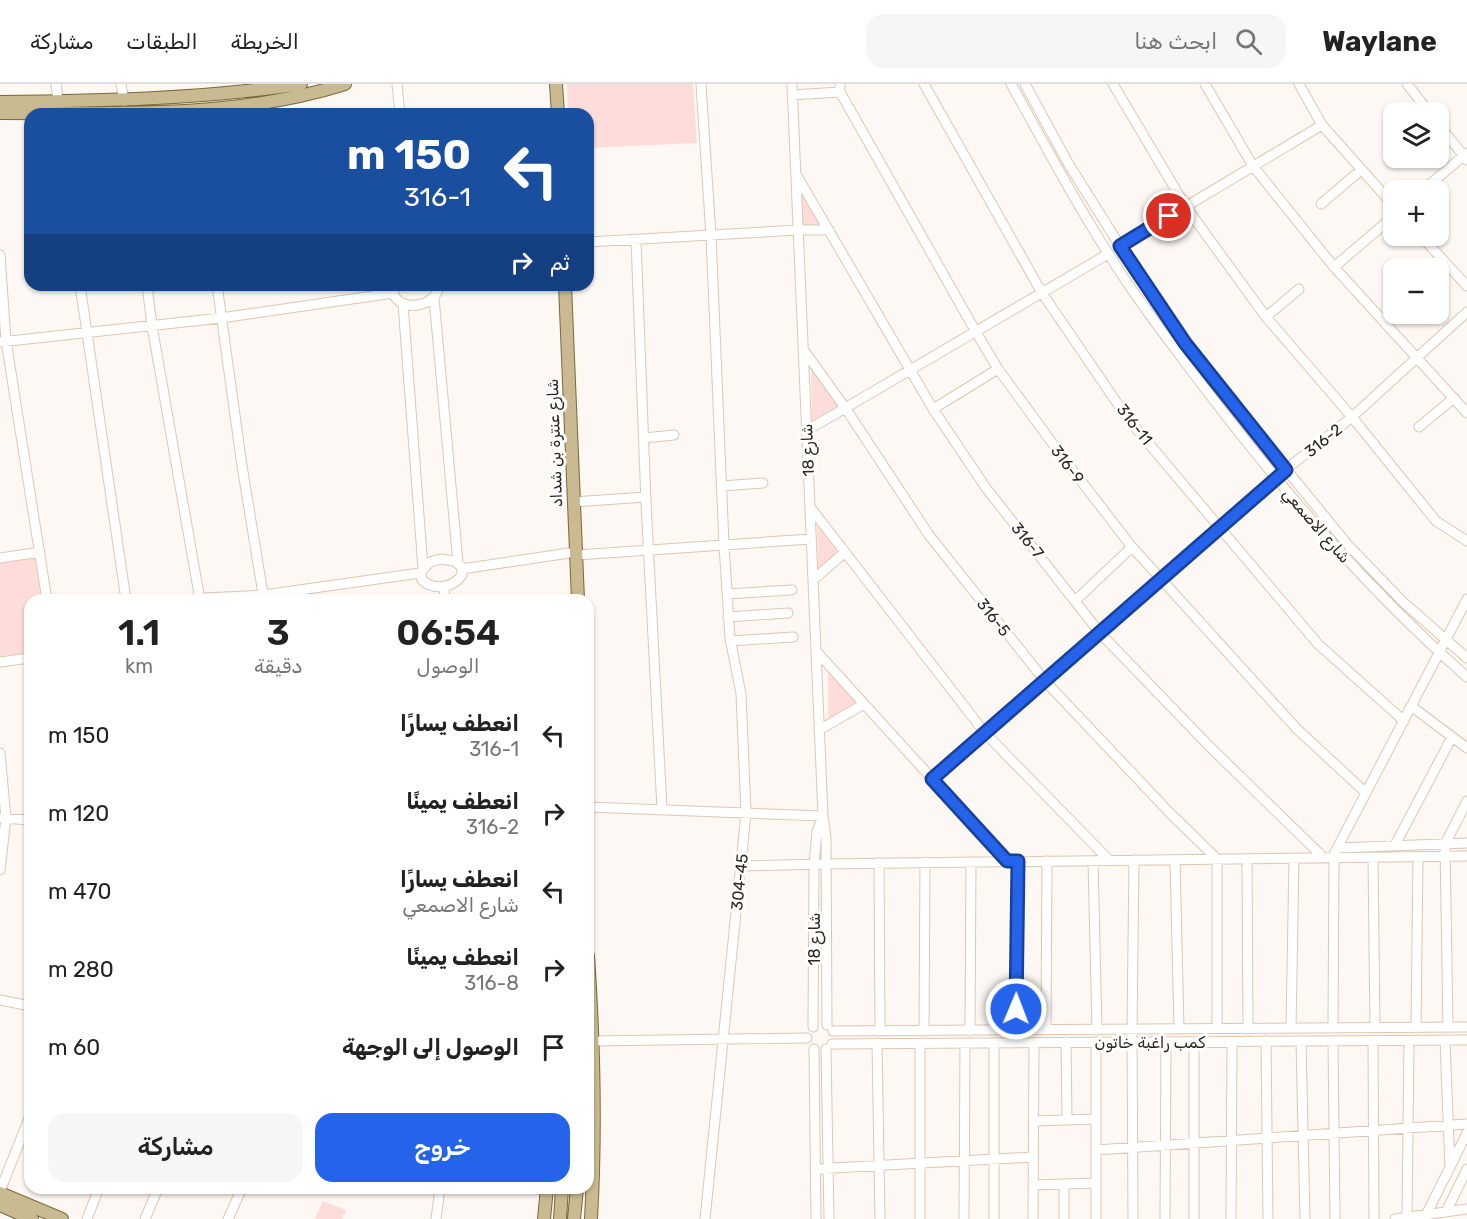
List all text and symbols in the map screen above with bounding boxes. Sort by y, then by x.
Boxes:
search box [866,14,1286,68]
icon: search [1232,25,1265,58]
text: Waylane [1322,25,1437,58]
text: ابحث هنا [1134,28,1217,55]
text: مشاركة [30,29,93,54]
text: الطبقات [126,29,198,54]
text: الخريطة [231,29,299,54]
map controls [1383,102,1449,324]
button: layers [1383,102,1449,168]
text: 150 m [347,130,471,180]
icon: left [492,132,570,210]
button: + [1383,180,1449,246]
text: 316-1 [404,181,471,213]
pin [1143,190,1194,241]
icon: arrive [1152,199,1185,232]
icon: right [505,246,538,279]
text: ثم [550,249,570,276]
button: − [1383,258,1449,324]
street label: شارع عنترة بن شداد [543,378,568,508]
street label: 316-11 [1113,400,1156,449]
street label: 316-2 [1301,420,1346,461]
street label: شارع 18 [797,423,820,477]
street label: 316-9 [1047,441,1088,487]
street label: شارع الاصمعي [1277,484,1354,569]
street label: 316-7 [1007,518,1048,562]
street label: 316-5 [973,595,1014,640]
text: 1.1 [118,611,160,654]
text: 3 [266,611,290,654]
text: 06:54 [396,611,500,654]
text: km [125,654,153,678]
text: دقيقة [254,654,302,678]
text: الوصول [417,654,480,678]
text: انعطف يسارًا [400,710,519,737]
icon: left [537,719,570,752]
text: 150 m [48,722,109,749]
text: 316-1 [469,737,519,761]
text: انعطف يمينًا [406,788,519,815]
icon: right [537,797,570,830]
text: 120 m [48,800,109,827]
text: 316-2 [466,815,519,839]
street label: 304-45 [727,853,752,911]
text: انعطف يسارًا [400,866,519,893]
icon: left [537,875,570,908]
text: 470 m [48,878,111,905]
text: شارع الاصمعي [402,893,519,917]
street label: شارع 18 [805,913,826,965]
text: انعطف يمينًا [406,944,519,971]
icon: right [537,953,570,986]
text: 280 m [48,956,114,983]
text: 316-8 [464,971,519,995]
position arrow [984,977,1048,1041]
icon: arrive [537,1031,570,1064]
street label: كمب راغبة خاتون [1095,1033,1206,1053]
text: 60 m [48,1034,100,1061]
text: الوصول إلى الوجهة [342,1034,519,1061]
button: مشاركة [48,1113,303,1182]
button: خروج [315,1113,570,1182]

